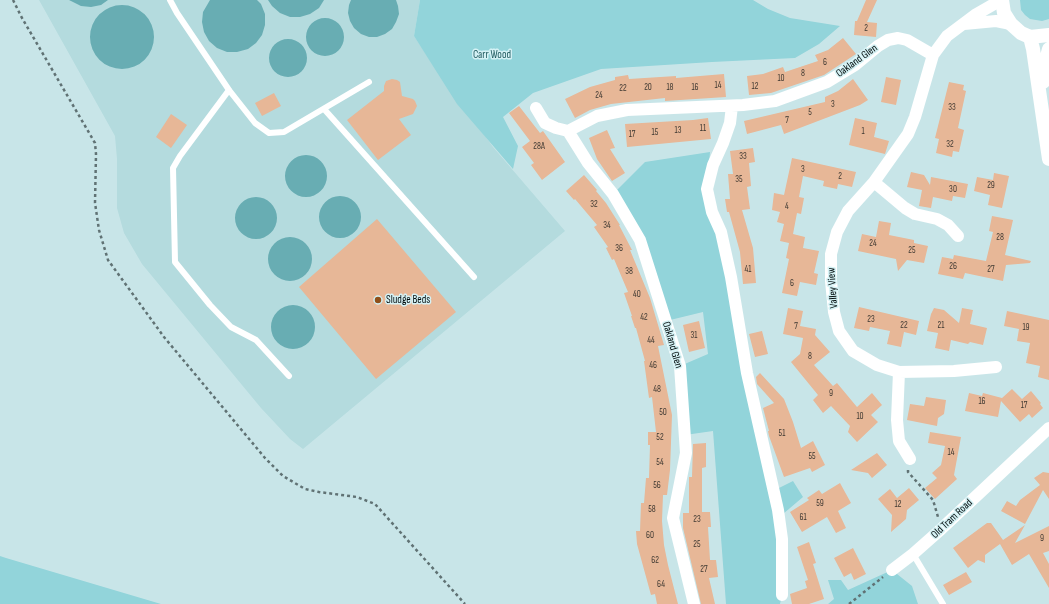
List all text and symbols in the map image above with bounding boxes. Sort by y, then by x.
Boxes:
house number: 2 [864,24,868,34]
street label: Oakland Glen [834,42,880,80]
park label: Carr Wood [473,48,511,62]
house number: 6 [823,58,827,68]
house number: 8 [801,69,805,79]
house number: 10 [777,74,785,84]
house number: 14 [715,81,721,91]
house number: 12 [752,82,758,92]
house number: 20 [644,83,652,93]
house number: 18 [666,83,674,93]
house number: 16 [691,83,699,93]
house number: 22 [619,84,627,94]
house number: 24 [595,91,603,101]
house number: 3 [831,100,835,110]
house number: 33 [948,103,956,113]
house number: 5 [808,108,812,118]
house number: 7 [785,116,789,126]
house number: 11 [700,124,706,134]
house number: 13 [675,126,681,136]
house number: 1 [861,127,865,137]
house number: 15 [652,128,658,138]
house number: 17 [629,130,635,140]
house number: 32 [946,140,954,150]
house number: 28A [533,142,545,152]
house number: 33 [739,152,747,162]
house number: 3 [801,165,805,175]
house number: 2 [838,172,842,182]
house number: 35 [735,175,743,185]
house number: 29 [987,181,995,191]
house number: 30 [949,185,957,195]
house number: 32 [590,200,598,210]
house number: 4 [785,202,789,212]
house number: 34 [603,221,611,231]
house number: 28 [996,233,1004,243]
house number: 24 [869,239,877,249]
house number: 36 [615,244,623,254]
house number: 25 [908,246,916,256]
house number: 26 [949,262,957,272]
house number: 41 [745,265,751,275]
house number: 27 [987,265,995,275]
house number: 38 [625,267,633,277]
street label: Valley View [825,267,841,309]
house number: 6 [790,279,794,289]
house number: 40 [633,290,641,300]
place label: Sludge Beds [386,293,430,307]
marker: Sludge Beds [373,295,383,305]
house number: 42 [640,313,648,323]
house number: 23 [867,315,875,325]
street label: Oakland Glen [659,320,685,370]
house number: 22 [900,321,908,331]
house number: 21 [938,321,944,331]
house number: 7 [794,322,798,332]
house number: 19 [1022,323,1030,333]
house number: 31 [691,331,697,341]
house number: 44 [647,336,655,346]
house number: 8 [808,352,812,362]
house number: 46 [649,361,657,371]
house number: 48 [653,385,661,395]
house number: 9 [829,389,833,399]
house number: 16 [978,397,986,407]
house number: 17 [1021,401,1027,411]
house number: 50 [659,408,667,418]
house number: 10 [856,412,864,422]
house number: 51 [779,429,785,439]
house number: 52 [656,433,664,443]
house number: 14 [948,448,954,458]
house number: 55 [808,452,816,462]
house number: 54 [656,458,664,468]
house number: 56 [653,481,661,491]
street label: Old Tram Road [929,497,975,541]
house number: 59 [816,499,824,509]
house number: 12 [895,500,901,510]
house number: 58 [648,505,656,515]
house number: 61 [799,513,807,523]
house number: 23 [693,515,701,525]
house number: 60 [646,531,654,541]
house number: 9 [1040,534,1044,544]
house number: 25 [693,540,701,550]
house number: 62 [651,556,659,566]
house number: 27 [700,565,708,575]
house number: 64 [657,580,665,590]

